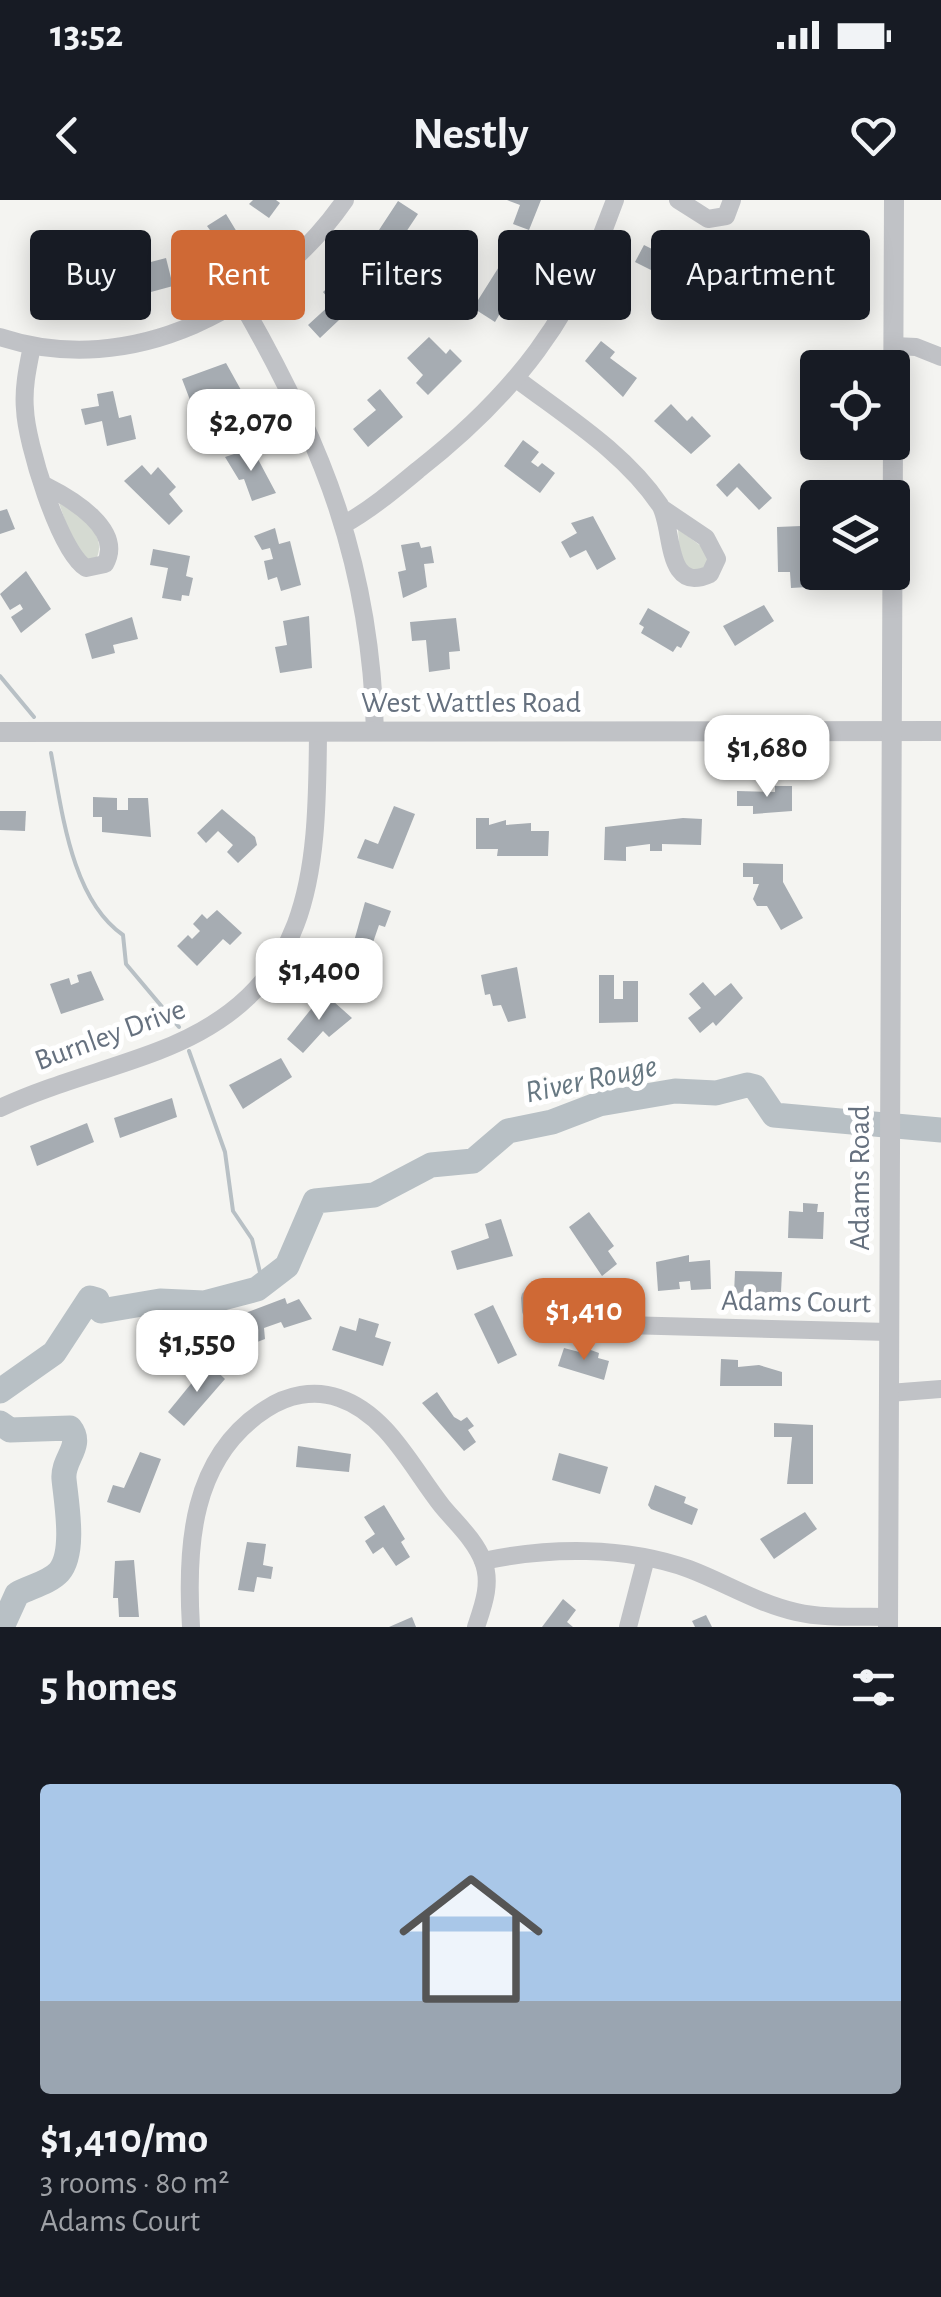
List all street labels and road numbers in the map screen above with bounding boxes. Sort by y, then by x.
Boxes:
street label: West Wattles Road [361,688,581,718]
street label: Burnley Drive [31,994,189,1076]
street label: Adams Road [845,1105,875,1251]
street label: Adams Court [721,1286,872,1318]

